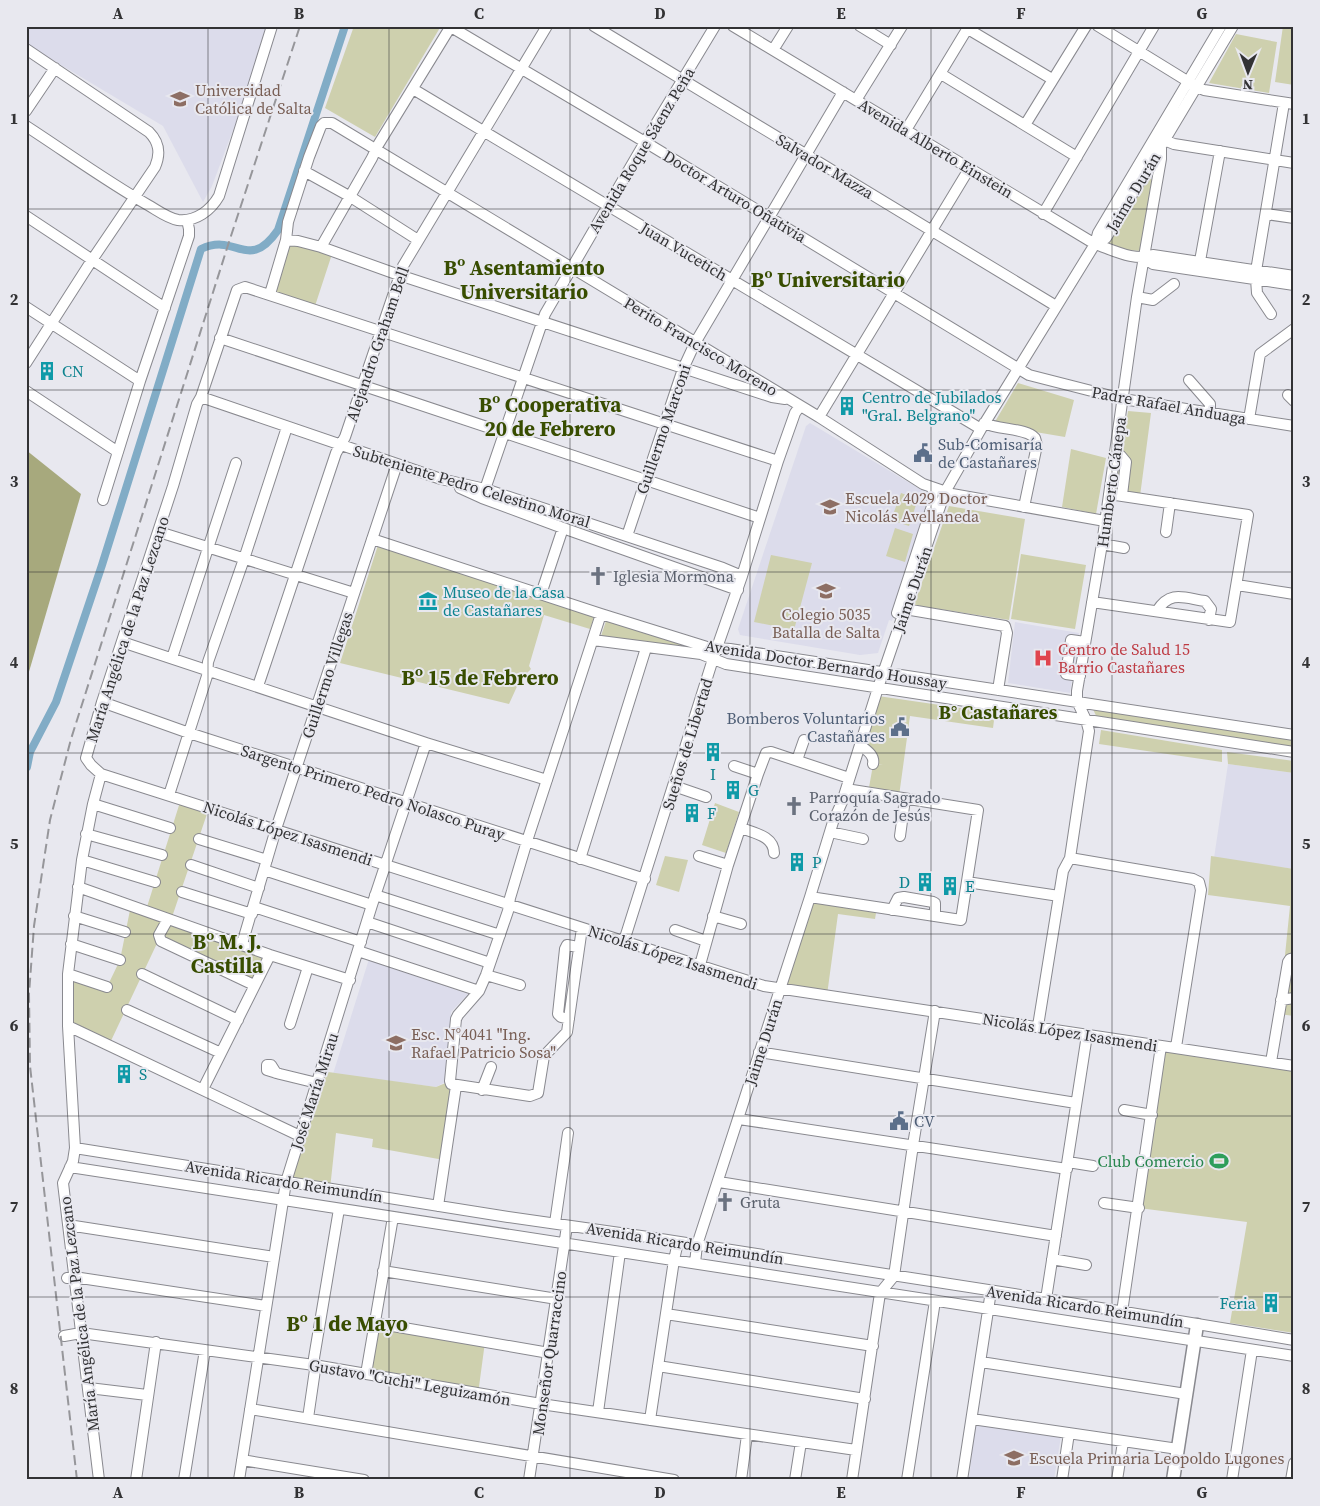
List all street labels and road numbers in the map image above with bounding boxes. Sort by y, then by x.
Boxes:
street label: Avenida Roque Sáenz Peña [583,62,700,237]
street label: Avenida Alberto Einstein [854,93,1018,203]
street label: Salvador Mazza [772,128,879,204]
street label: Doctor Arturo Oñativia [659,144,812,248]
street label: Jaime Durán [1100,148,1166,237]
street label: Juan Vucetich [635,216,732,286]
street label: Alejandro Graham Bell [340,263,414,425]
street label: Perito Francisco Moreno [620,291,782,401]
street label: Guillermo Marconi [630,361,696,497]
street label: Padre Rafael Anduaga [1090,381,1249,430]
street label: Humberto Cánepa [1091,415,1131,549]
street label: Subteniente Pedro Celestino Moral [351,439,594,533]
street label: María Angélica de la Paz Lezcano [80,513,174,745]
street label: Jaime Durán [887,543,937,636]
street label: Guillermo Villegas [296,609,358,741]
street label: Avenida Doctor Bernardo Houssay [704,634,949,694]
street label: Sueños de Libertad [657,675,717,813]
street label: Sargento Primero Pedro Nolasco Puray [238,739,508,845]
street label: Nicolás López Isasmendi [201,795,376,871]
street label: Nicolás López Isasmendi [586,919,761,995]
street label: Jaime Durán [738,996,787,1089]
street label: Nicolás López Isasmendi [981,1007,1159,1057]
street label: José María Mirau [284,1030,343,1153]
street label: Avenida Ricardo Reimundín [183,1154,385,1208]
street label: María Angélica de la Paz Lezcano [54,1195,104,1433]
street label: Avenida Ricardo Reimundín [584,1216,786,1270]
street label: Monseñor Quarraccino [527,1269,571,1437]
street label: Avenida Ricardo Reimundín [984,1279,1186,1333]
street label: Gustavo "Cuchi" Leguizamón [307,1353,513,1411]

